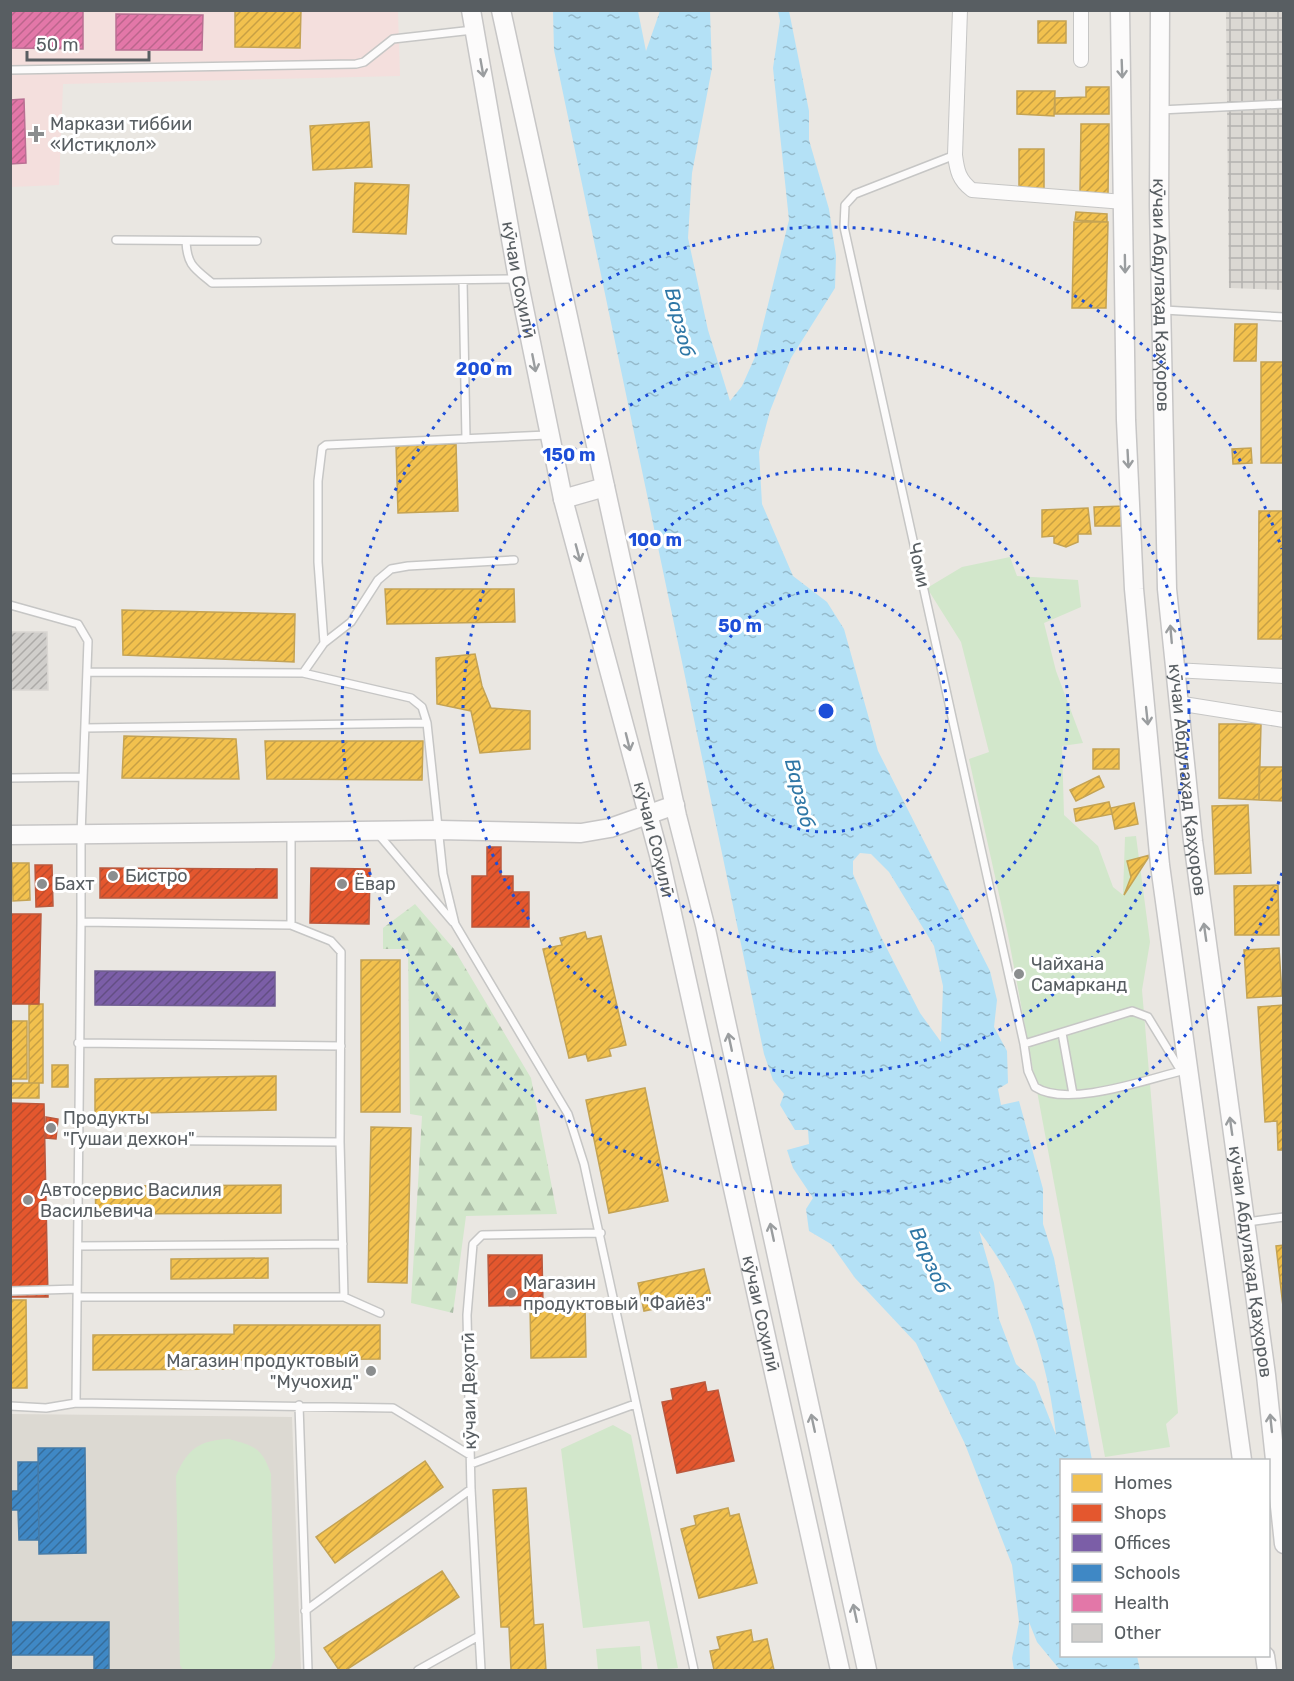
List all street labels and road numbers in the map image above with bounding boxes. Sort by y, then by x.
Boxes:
street label: кӯчаи Абдулаҳад Қаҳҳоров [1148,178,1174,412]
street label: кӯчаи Соҳилӣ [497,220,541,340]
street label: Чоми [903,540,935,590]
street label: кӯчаи Абдулаҳад Қаҳҳоров [1164,663,1211,897]
street label: кӯчаи Соҳилӣ [629,779,679,899]
street label: кӯчаи Абдулаҳад Қаҳҳоров [1224,1144,1277,1379]
street label: кӯчаи Соҳилӣ [737,1253,784,1374]
street label: кӯчаи Деҳотӣ [457,1332,481,1450]

